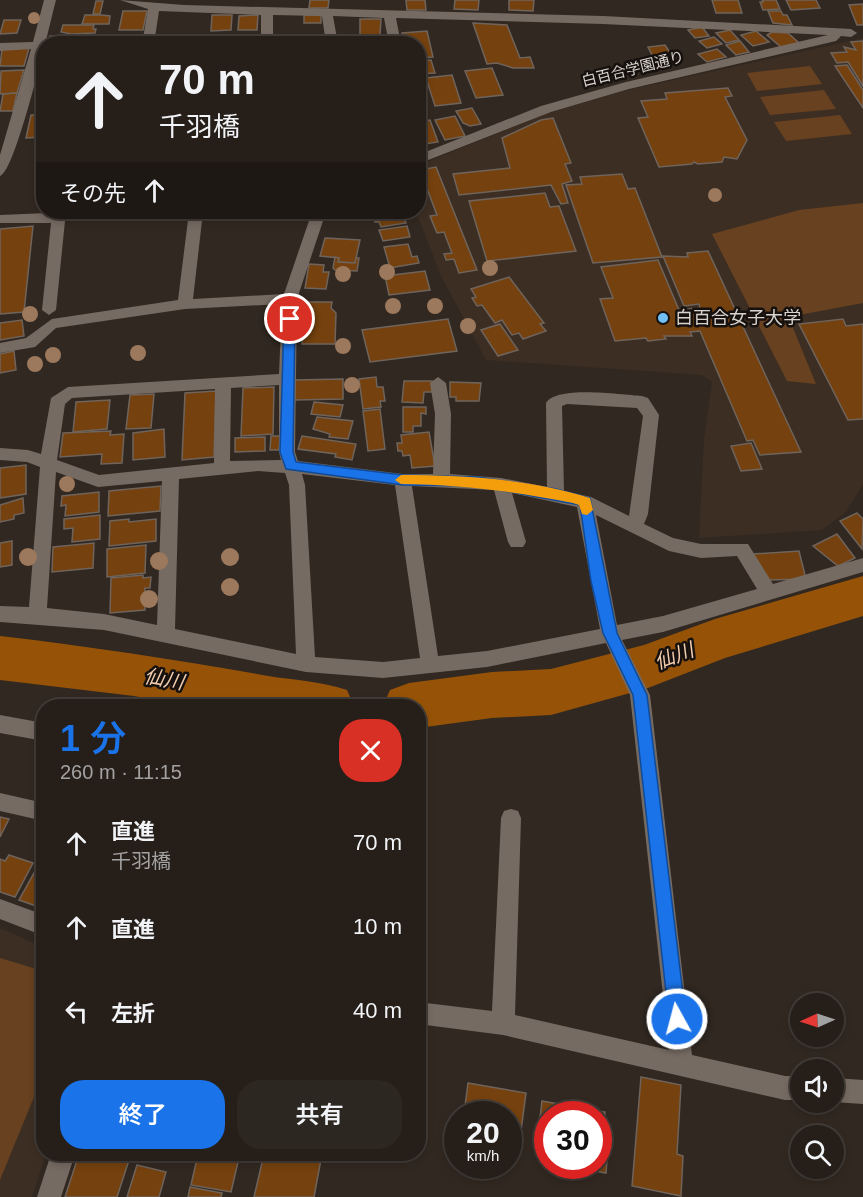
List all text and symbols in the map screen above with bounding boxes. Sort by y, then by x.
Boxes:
street label: 白百合学園通り [580,48,686,89]
text: 70 m [159,56,255,103]
icon: ahead [60,60,138,138]
text: 千羽橋 [159,112,240,142]
icon: ahead [138,174,171,207]
text: その先 [60,181,126,206]
pin [264,293,315,344]
icon: arrive [273,302,306,335]
place label: 白百合女子大学 [675,308,801,328]
marker: 白百合女子大学 [656,311,670,325]
water label: 仙川 [651,638,698,673]
water label: 仙川 [142,665,188,694]
text: 1 分 [60,718,126,759]
button: close [339,719,402,782]
text: 260 m · 11:15 [60,761,182,783]
text: 直進 [111,819,155,844]
icon: ahead [60,827,93,860]
text: 70 m [353,830,402,855]
text: 千羽橋 [111,850,171,872]
icon: ahead [60,911,93,944]
text: 10 m [353,914,402,939]
text: 直進 [111,917,155,942]
position arrow [645,987,709,1051]
north arrow [790,993,844,1047]
map controls [790,993,844,1179]
icon: left [60,995,93,1028]
text: 40 m [353,998,402,1023]
text: 左折 [111,1001,155,1026]
button: sound [790,1059,844,1113]
button: 終了 [60,1080,225,1149]
button: 共有 [237,1080,402,1149]
speed limit sign: 30 [534,1101,612,1179]
text: 20 [466,1116,500,1149]
button: search [790,1125,844,1179]
text: km/h [467,1147,499,1164]

